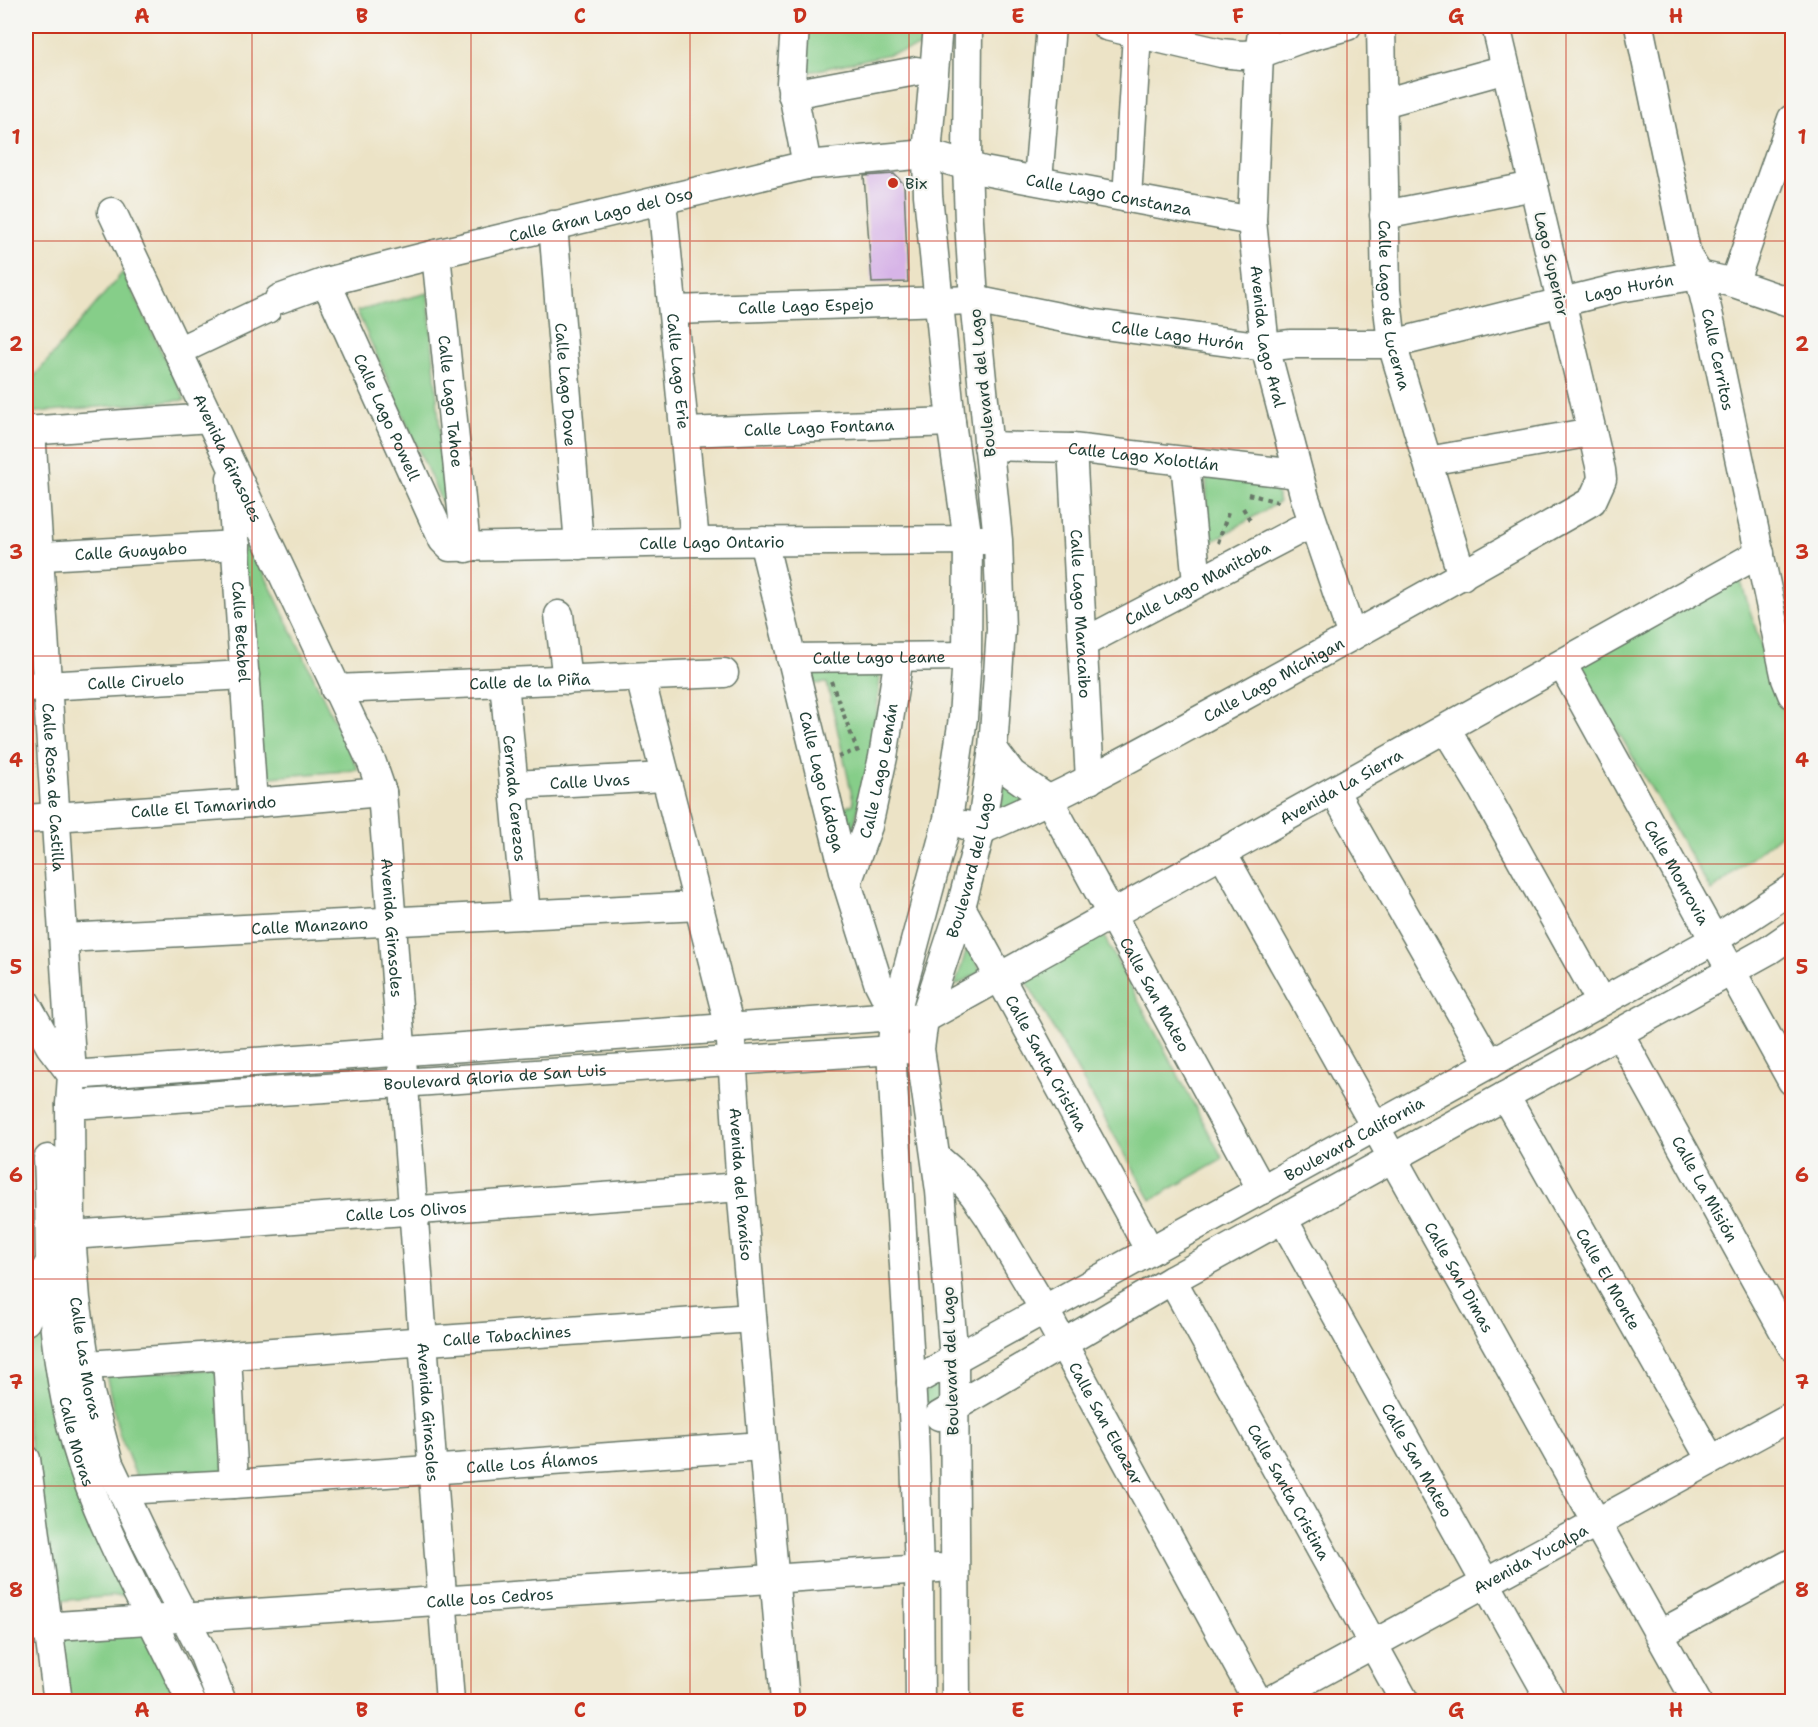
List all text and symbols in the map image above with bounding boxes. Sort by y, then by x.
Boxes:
text: A [134,3,150,29]
text: B [356,3,368,29]
text: C [574,3,586,29]
text: D [793,3,807,29]
text: E [1011,3,1025,29]
text: F [1232,3,1244,29]
text: G [1448,3,1464,29]
text: H [1669,3,1683,29]
text: 1 [11,124,21,150]
text: 1 [1797,124,1807,150]
street label: Calle Lago Constanza [1024,169,1194,221]
place label: Bix [905,173,927,194]
marker: Bix [886,176,900,190]
street label: Calle Gran Lago del Oso [507,183,695,247]
street label: Lago Superior [1529,210,1574,319]
street label: Calle Lago de Lucerna [1374,220,1415,393]
street label: Avenida Lago Aral [1246,264,1291,410]
street label: Lago Hurón [1583,269,1675,307]
street label: Calle Lago Espejo [738,293,874,319]
street label: Calle Cerritos [1696,306,1739,413]
street label: Boulevard del Lago [964,308,1001,458]
street label: Calle Lago Erie [662,312,694,430]
street label: Calle Lago Hurón [1110,316,1245,355]
street label: Calle Lago Dove [550,322,581,447]
text: 2 [9,331,23,357]
text: 2 [1795,331,1809,357]
street label: Calle Lago Tahoe [433,334,468,469]
street label: Calle Lago Powell [349,350,425,484]
street label: Avenida Girasoles [188,391,267,526]
street label: Calle Lago Fontana [743,414,895,441]
street label: Calle Lago Xolotlán [1067,438,1220,476]
street label: Calle Lago Maracaibo [1065,529,1096,699]
street label: Calle Lago Ontario [639,531,784,554]
street label: Calle Lago Manitoba [1121,537,1274,630]
street label: Calle Guayabo [74,538,188,565]
text: 3 [9,539,23,565]
text: 3 [1795,539,1809,565]
street label: Calle Betabel [227,580,255,683]
street label: Calle Lago Míchigan [1200,632,1348,727]
street label: Calle Lago Leane [812,646,946,669]
street label: Calle Ciruelo [87,668,185,695]
street label: Calle de la Piña [469,668,591,694]
street label: Calle Lago Lemán [854,701,902,842]
street label: Calle Rosa de Castilla [37,702,69,872]
street label: Calle Lago Ládoga [794,709,849,855]
street label: Cerrada Cerezos [498,734,531,863]
street label: Avenida La Sierra [1276,744,1407,830]
text: 4 [9,747,23,773]
text: 4 [1795,747,1809,773]
street label: Calle Uvas [549,769,631,794]
street label: Calle El Tamarindo [130,791,277,823]
street label: Boulevard del Lago [941,791,997,941]
street label: Calle Monrovia [1639,816,1714,929]
street label: Avenida Girasoles [376,857,407,998]
street label: Calle Manzano [251,913,369,940]
street label: Calle San Mateo [1115,933,1194,1056]
text: 5 [10,954,22,980]
text: 5 [1796,954,1808,980]
street label: Calle Santa Cristina [1000,991,1092,1135]
street label: Boulevard Gloria de San Luis [383,1059,607,1095]
street label: Boulevard California [1281,1092,1428,1186]
street label: Avenida del Paraíso [725,1107,757,1262]
street label: Calle La Misión [1667,1132,1743,1246]
text: 6 [9,1162,23,1188]
text: 6 [1795,1162,1809,1188]
street label: Calle Los Olivos [345,1197,468,1226]
street label: Calle San Dimas [1419,1218,1498,1337]
street label: Calle El Monte [1571,1224,1645,1334]
street label: Boulevard del Lago [937,1286,964,1436]
street label: Calle Las Moras [65,1295,107,1422]
street label: Calle Tabachines [442,1321,572,1351]
street label: Avenida Girasoles [412,1342,444,1483]
street label: Calle San Eleazar [1064,1358,1148,1489]
text: 7 [9,1369,23,1395]
text: 7 [1795,1369,1809,1395]
street label: Calle Moras [54,1395,99,1490]
street label: Calle San Mateo [1377,1400,1457,1521]
street label: Calle Santa Cristina [1242,1420,1335,1564]
street label: Calle Los Álamos [465,1448,599,1478]
street label: Avenida Yucalpa [1470,1519,1592,1599]
text: 8 [9,1577,23,1603]
text: 8 [1795,1577,1809,1603]
street label: Calle Los Cedros [426,1583,554,1613]
text: A [134,1697,150,1723]
text: B [356,1697,368,1723]
text: C [574,1697,586,1723]
text: D [793,1697,807,1723]
text: E [1011,1697,1025,1723]
text: F [1232,1697,1244,1723]
text: G [1448,1697,1464,1723]
text: H [1669,1697,1683,1723]

